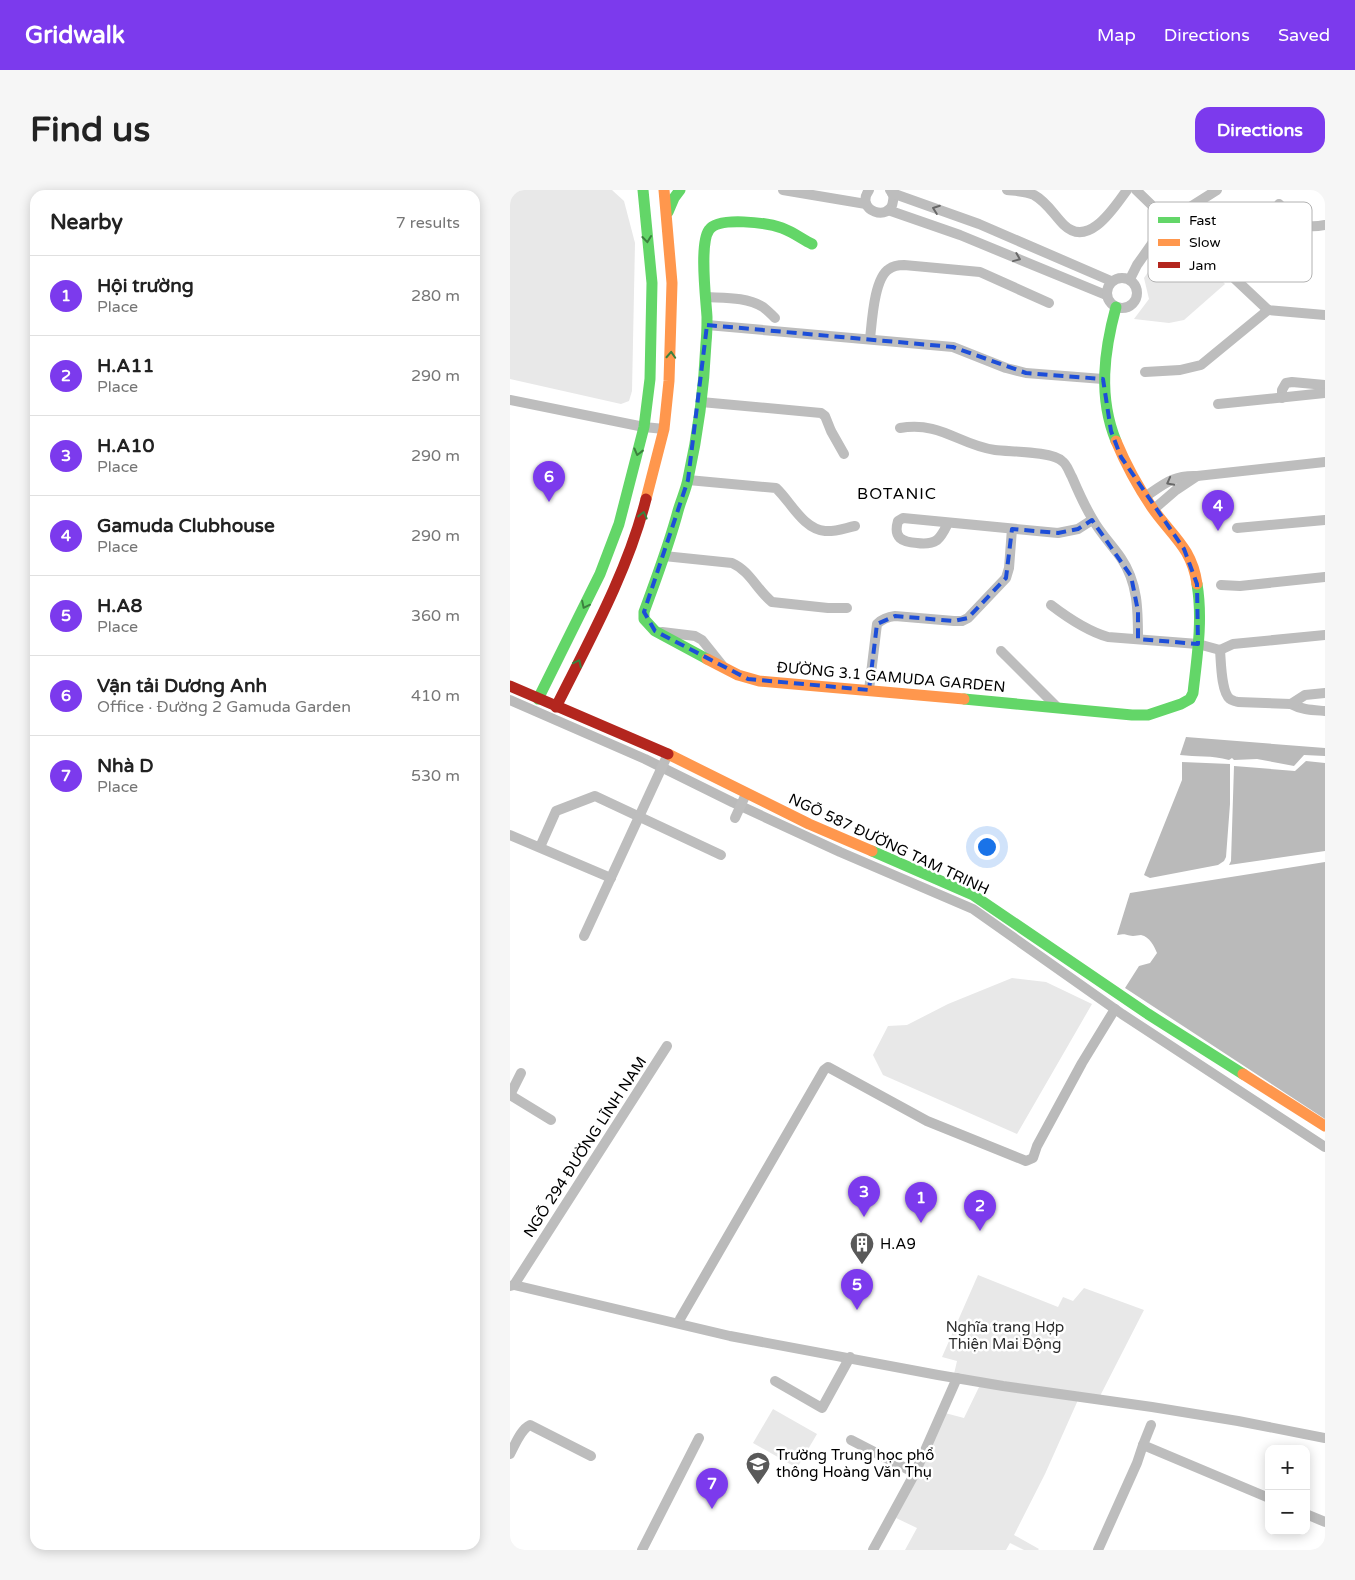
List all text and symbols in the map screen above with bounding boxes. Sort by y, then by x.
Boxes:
text: Gridwalk [25,21,125,50]
text: Map [1097,24,1136,46]
text: Directions [1164,24,1250,46]
text: Saved [1278,24,1330,46]
button: Directions [1195,107,1325,153]
text: Find us [30,109,150,151]
legend [1148,202,1312,282]
one-way arrow [932,205,940,215]
text: Nearby [50,210,123,235]
text: Fast [1189,212,1217,229]
text: 7 results [396,213,460,233]
text: Slow [1189,234,1221,251]
one-way arrow [642,235,653,243]
one-way arrow [1012,253,1020,263]
text: Jam [1189,257,1216,274]
text: Hội trường [97,275,194,297]
text: 1 [61,286,71,306]
text: 280 m [411,286,460,306]
text: Place [97,297,138,317]
one-way arrow [665,351,676,359]
text: H.A11 [97,355,154,377]
text: 2 [61,366,71,386]
text: 290 m [411,366,460,386]
text: Place [97,377,138,397]
text: H.A10 [97,435,154,457]
text: 3 [61,446,71,466]
text: 290 m [411,446,460,466]
one-way arrow [633,448,644,457]
text: Place [97,457,138,477]
pin: 6 [533,461,565,502]
one-way arrow [1166,476,1175,486]
district label: BOTANIC [857,484,937,504]
pin: 4 [1202,490,1234,531]
one-way arrow [637,510,648,519]
text: Gamuda Clubhouse [97,515,275,537]
text: 4 [61,526,71,546]
text: 290 m [411,526,460,546]
text: Place [97,537,138,557]
text: H.A8 [97,595,142,617]
one-way arrow [580,600,591,609]
text: 5 [61,606,71,626]
text: 360 m [411,606,460,626]
text: Place [97,617,138,637]
street label: ĐƯỜNG 3.1 GAMUDA GARDEN [776,658,1006,696]
one-way arrow [572,660,582,669]
text: Vận tải Dương Anh [97,675,267,697]
text: 6 [61,686,71,706]
text: 410 m [411,686,460,706]
text: Office · Đường 2 Gamuda Garden [97,697,351,717]
text: Nhà D [97,755,154,777]
text: 7 [61,766,71,786]
text: 530 m [411,766,460,786]
text: Place [97,777,138,797]
street label: NGÕ 587 ĐƯỜNG TAM TRINH [786,790,992,898]
your location [974,834,1000,860]
street label: NGÕ 294 ĐƯỜNG LĨNH NAM [520,1053,650,1241]
pin: 3 [848,1176,880,1217]
pin: 1 [905,1182,937,1223]
pin: 2 [964,1190,996,1231]
building icon: H.A9 [849,1231,875,1265]
place label: H.A9 [880,1235,916,1253]
pin: 5 [841,1269,873,1310]
park label: Nghĩa trang Hợp Thiện Mai Động [946,1318,1064,1353]
map controls [1265,1445,1310,1535]
button: + [1265,1445,1310,1490]
place label: Trường Trung học phổ thông Hoàng Văn Thụ [776,1446,934,1481]
school or university icon: Trường Trung học phổ thông Hoàng Văn Thụ [745,1451,771,1485]
pin: 7 [696,1468,728,1509]
button: − [1265,1490,1310,1535]

